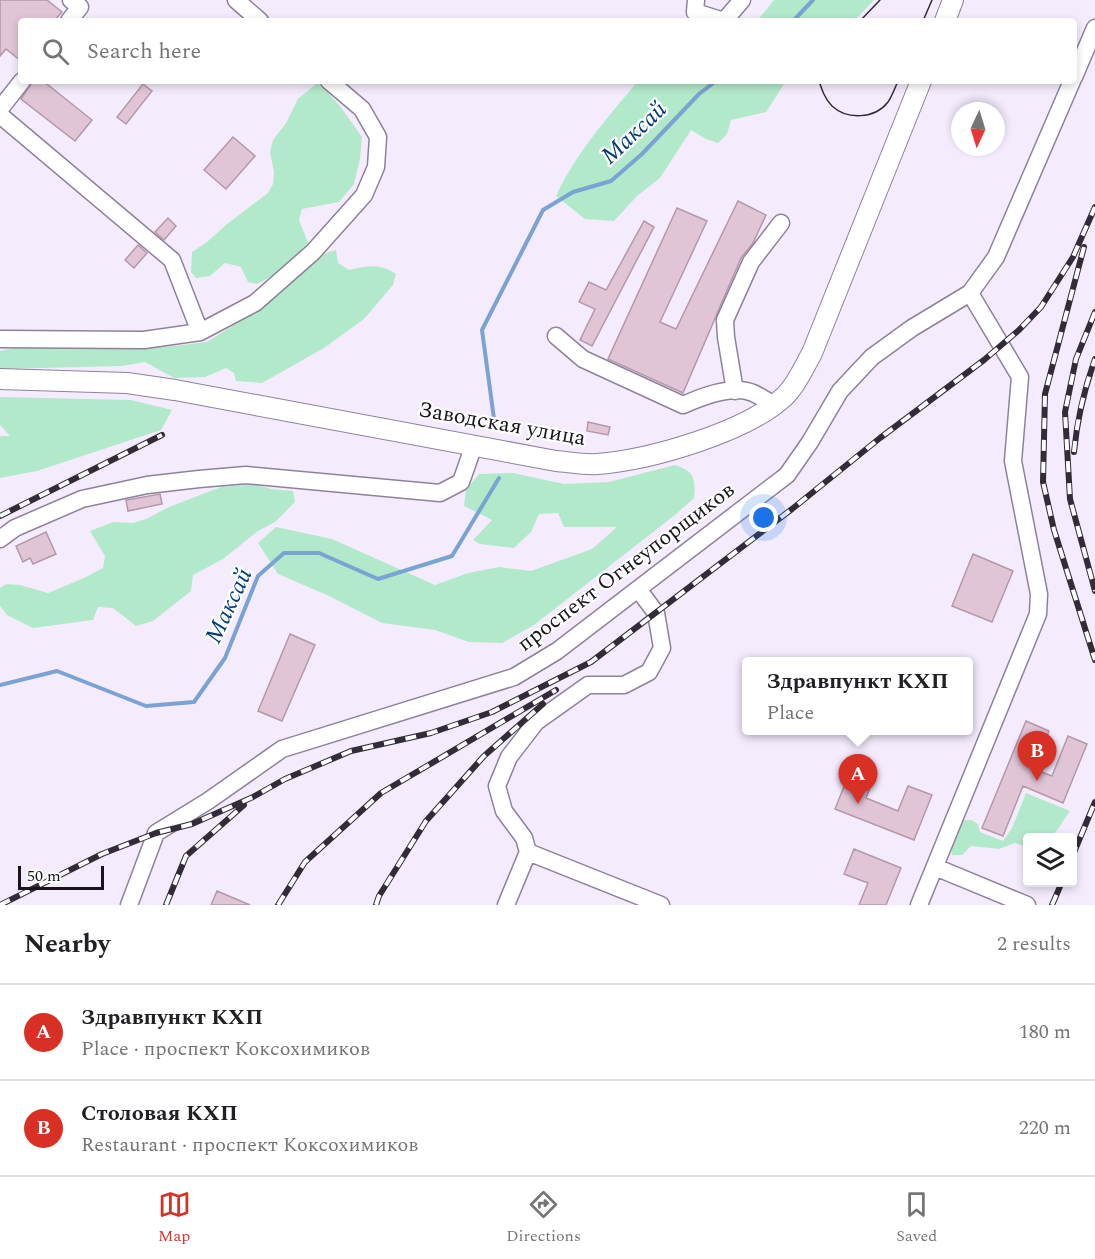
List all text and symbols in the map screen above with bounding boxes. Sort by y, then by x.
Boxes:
search box [18,18,1077,84]
icon: search [39,35,72,68]
text: Search here [87,35,201,68]
water label: Максай [593,92,676,173]
north arrow [951,102,1005,156]
street label: Заводская улица [416,393,589,455]
street label: проспект Огнеупорщиков [510,474,742,660]
your location [749,503,778,532]
water label: Максай [196,562,262,650]
popup [742,657,973,735]
text: Здравпункт КХП [766,665,949,698]
text: Place [766,698,814,728]
pin: B [1018,732,1056,781]
pin: A [838,754,878,804]
map controls [1023,833,1077,887]
button: layers [1023,833,1077,887]
scale bar [18,863,104,890]
text: 50 m [27,864,61,888]
text: Nearby [24,924,110,964]
text: 2 results [997,929,1071,959]
text: Здравпункт КХП [81,1001,263,1034]
text: A [36,1017,51,1047]
text: 180 m [1019,1017,1071,1047]
text: Place · проспект Коксохимиков [81,1034,370,1064]
text: Столовая КХП [81,1097,238,1130]
text: B [36,1113,51,1143]
text: 220 m [1019,1113,1071,1143]
text: Restaurant · проспект Коксохимиков [81,1130,418,1160]
tab: Map [158,1188,191,1248]
tab: Directions [506,1188,581,1248]
tab: Saved [896,1188,937,1248]

